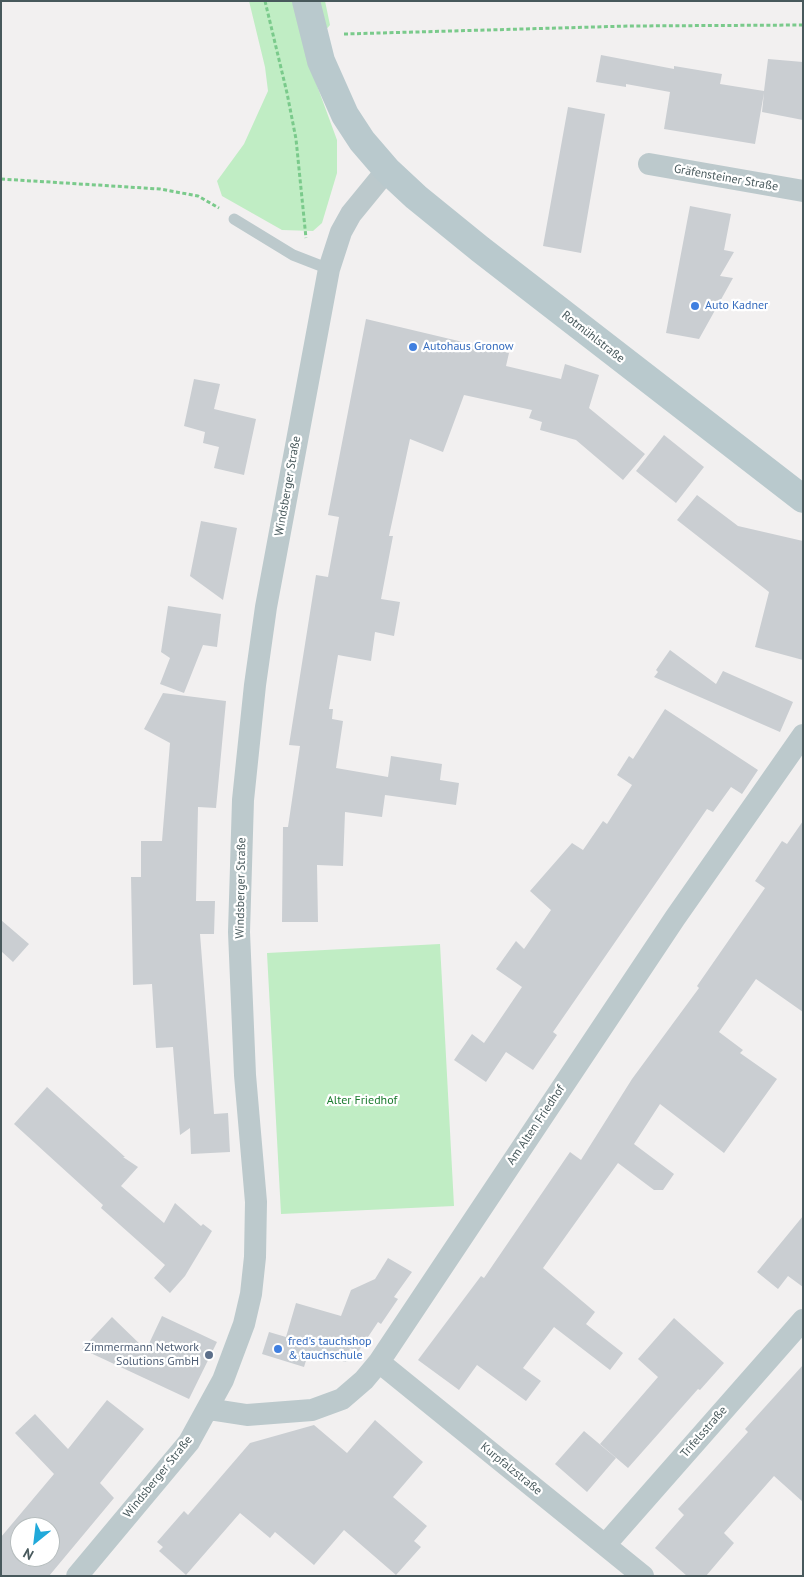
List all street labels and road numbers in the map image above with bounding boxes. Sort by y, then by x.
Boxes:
street label: Gräfensteiner Straße [673,162,779,194]
street label: Rotmühlstraße [559,308,627,366]
street label: Windsberger Straße [272,435,304,537]
street label: Windsberger Straße [233,837,249,939]
street label: Am Alten Friedhof [504,1082,568,1168]
street label: Trifelsstraße [678,1403,730,1461]
street label: Windsberger Straße [121,1433,195,1521]
street label: Kurpfalzstraße [477,1440,545,1498]

